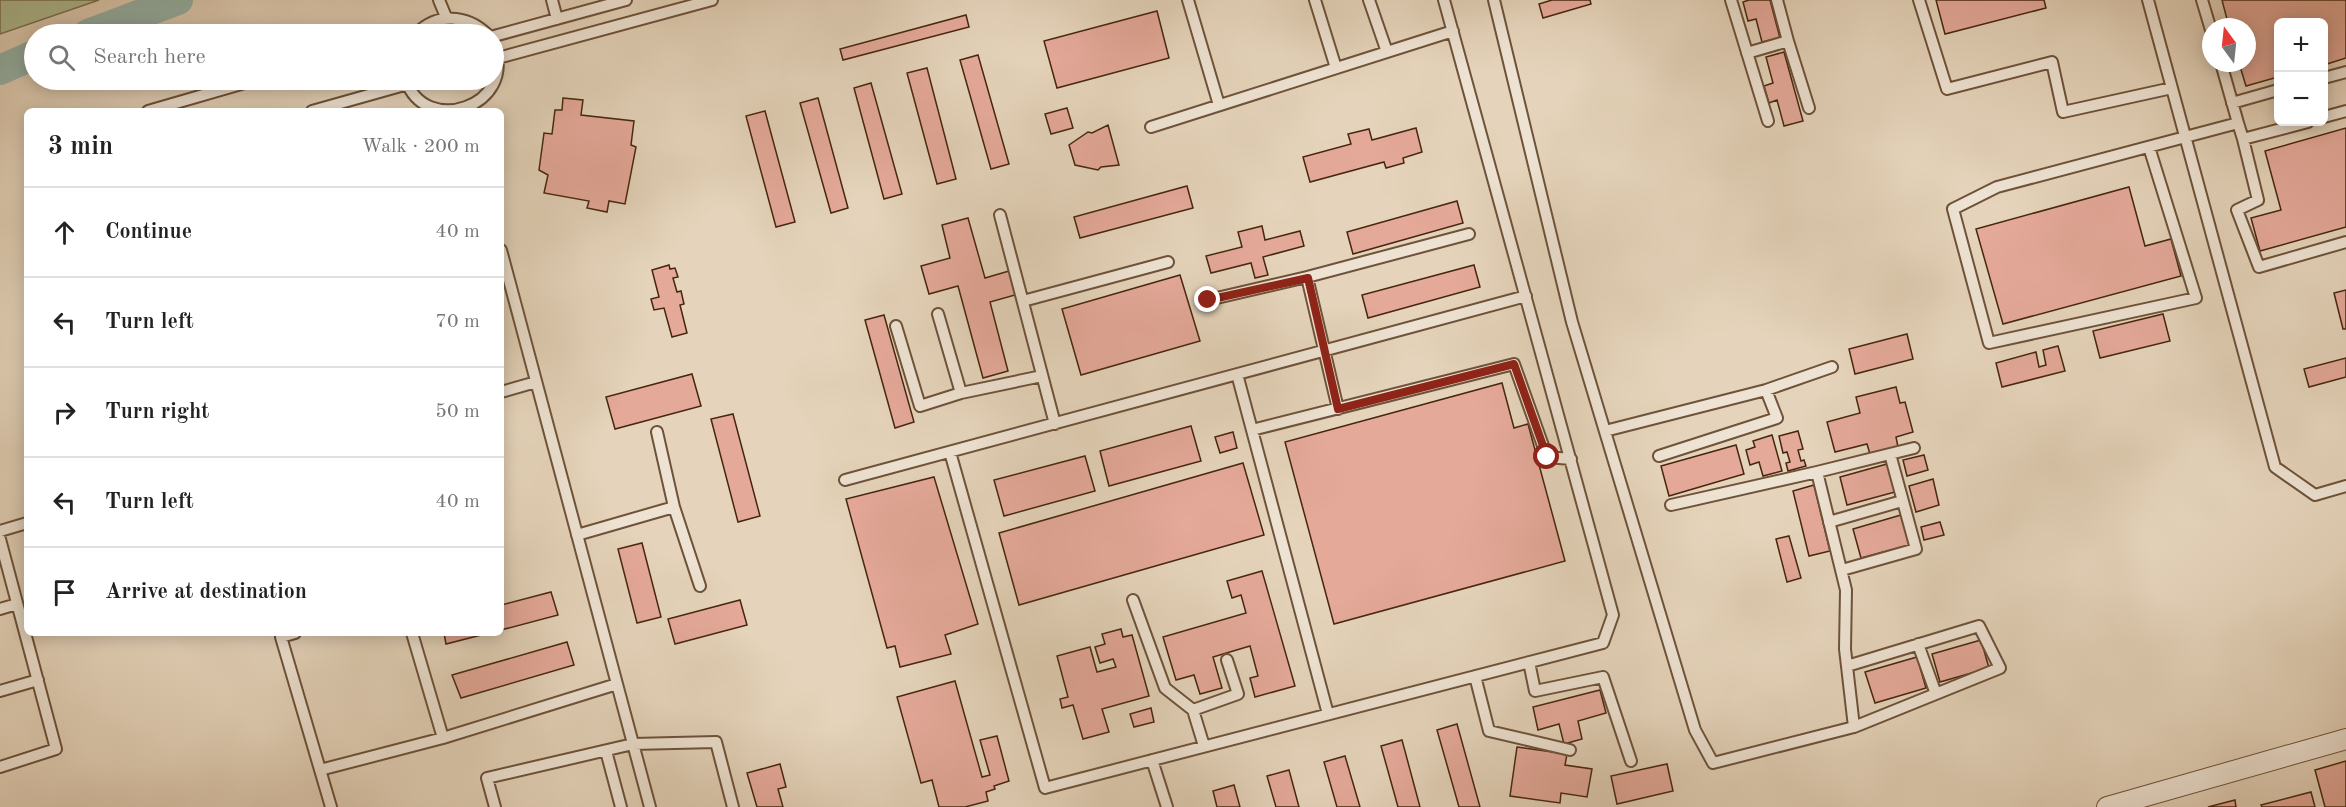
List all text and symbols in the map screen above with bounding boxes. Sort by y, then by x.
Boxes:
north arrow [2202,18,2256,72]
map controls [2274,18,2328,126]
button: + [2274,18,2328,72]
search box [24,24,504,90]
icon: search [45,41,78,74]
text: Search here [93,46,206,68]
button: − [2274,72,2328,126]
text: 3 min [48,134,113,160]
text: Walk · 200 m [361,137,480,157]
icon: ahead [48,216,81,249]
text: Continue [105,221,192,243]
text: 40 m [435,222,480,242]
route end [1194,286,1220,312]
icon: left [48,306,81,339]
text: Turn left [105,311,194,333]
text: 70 m [435,312,480,332]
icon: right [48,396,81,429]
text: Turn right [105,401,209,423]
text: 50 m [435,402,480,422]
route start [1533,443,1559,469]
icon: left [48,486,81,519]
text: Turn left [105,491,194,513]
text: 40 m [435,492,480,512]
icon: arrive [48,576,81,609]
text: Arrive at destination [105,581,307,603]

